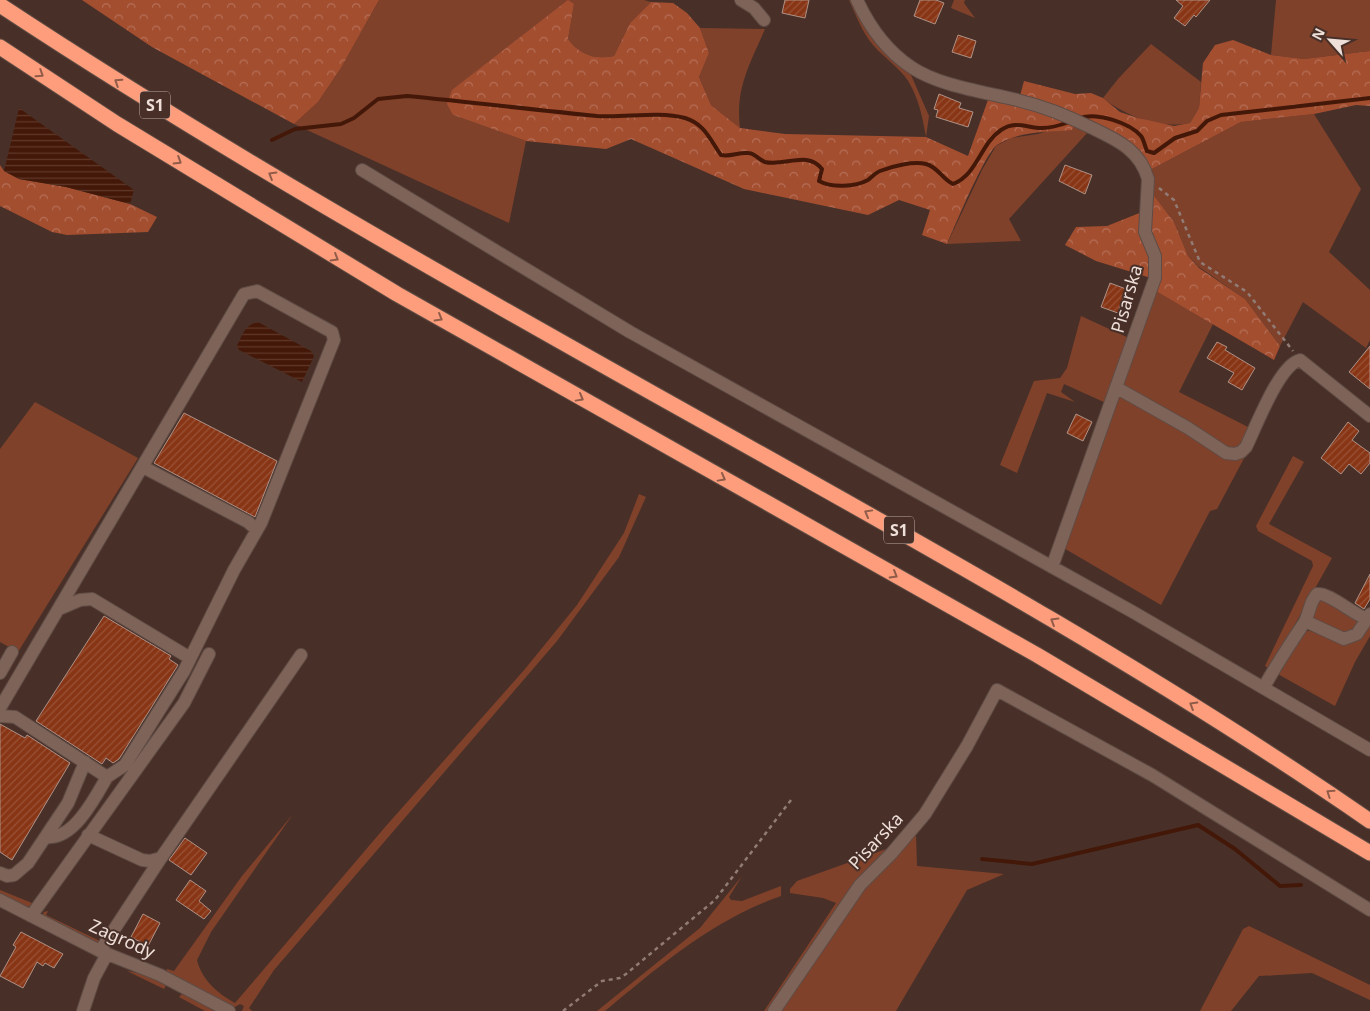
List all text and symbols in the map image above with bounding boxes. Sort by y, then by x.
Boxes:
north arrow [1305,15,1355,65]
text: N [1307,24,1329,43]
one-way arrow [35,68,44,77]
one-way arrow [114,78,123,88]
road number: S1 [140,92,170,118]
one-way arrow [172,155,181,165]
one-way arrow [268,172,277,182]
one-way arrow [330,251,339,261]
street label: Pisarska [1105,262,1147,336]
one-way arrow [433,312,442,322]
one-way arrow [575,392,584,402]
one-way arrow [717,471,726,481]
one-way arrow [865,509,874,519]
road number: S1 [884,516,914,544]
one-way arrow [888,569,897,579]
one-way arrow [1051,617,1060,627]
one-way arrow [1190,701,1199,711]
one-way arrow [1326,790,1336,799]
street label: Pisarska [843,807,908,874]
street label: Zagrody [86,913,160,964]

